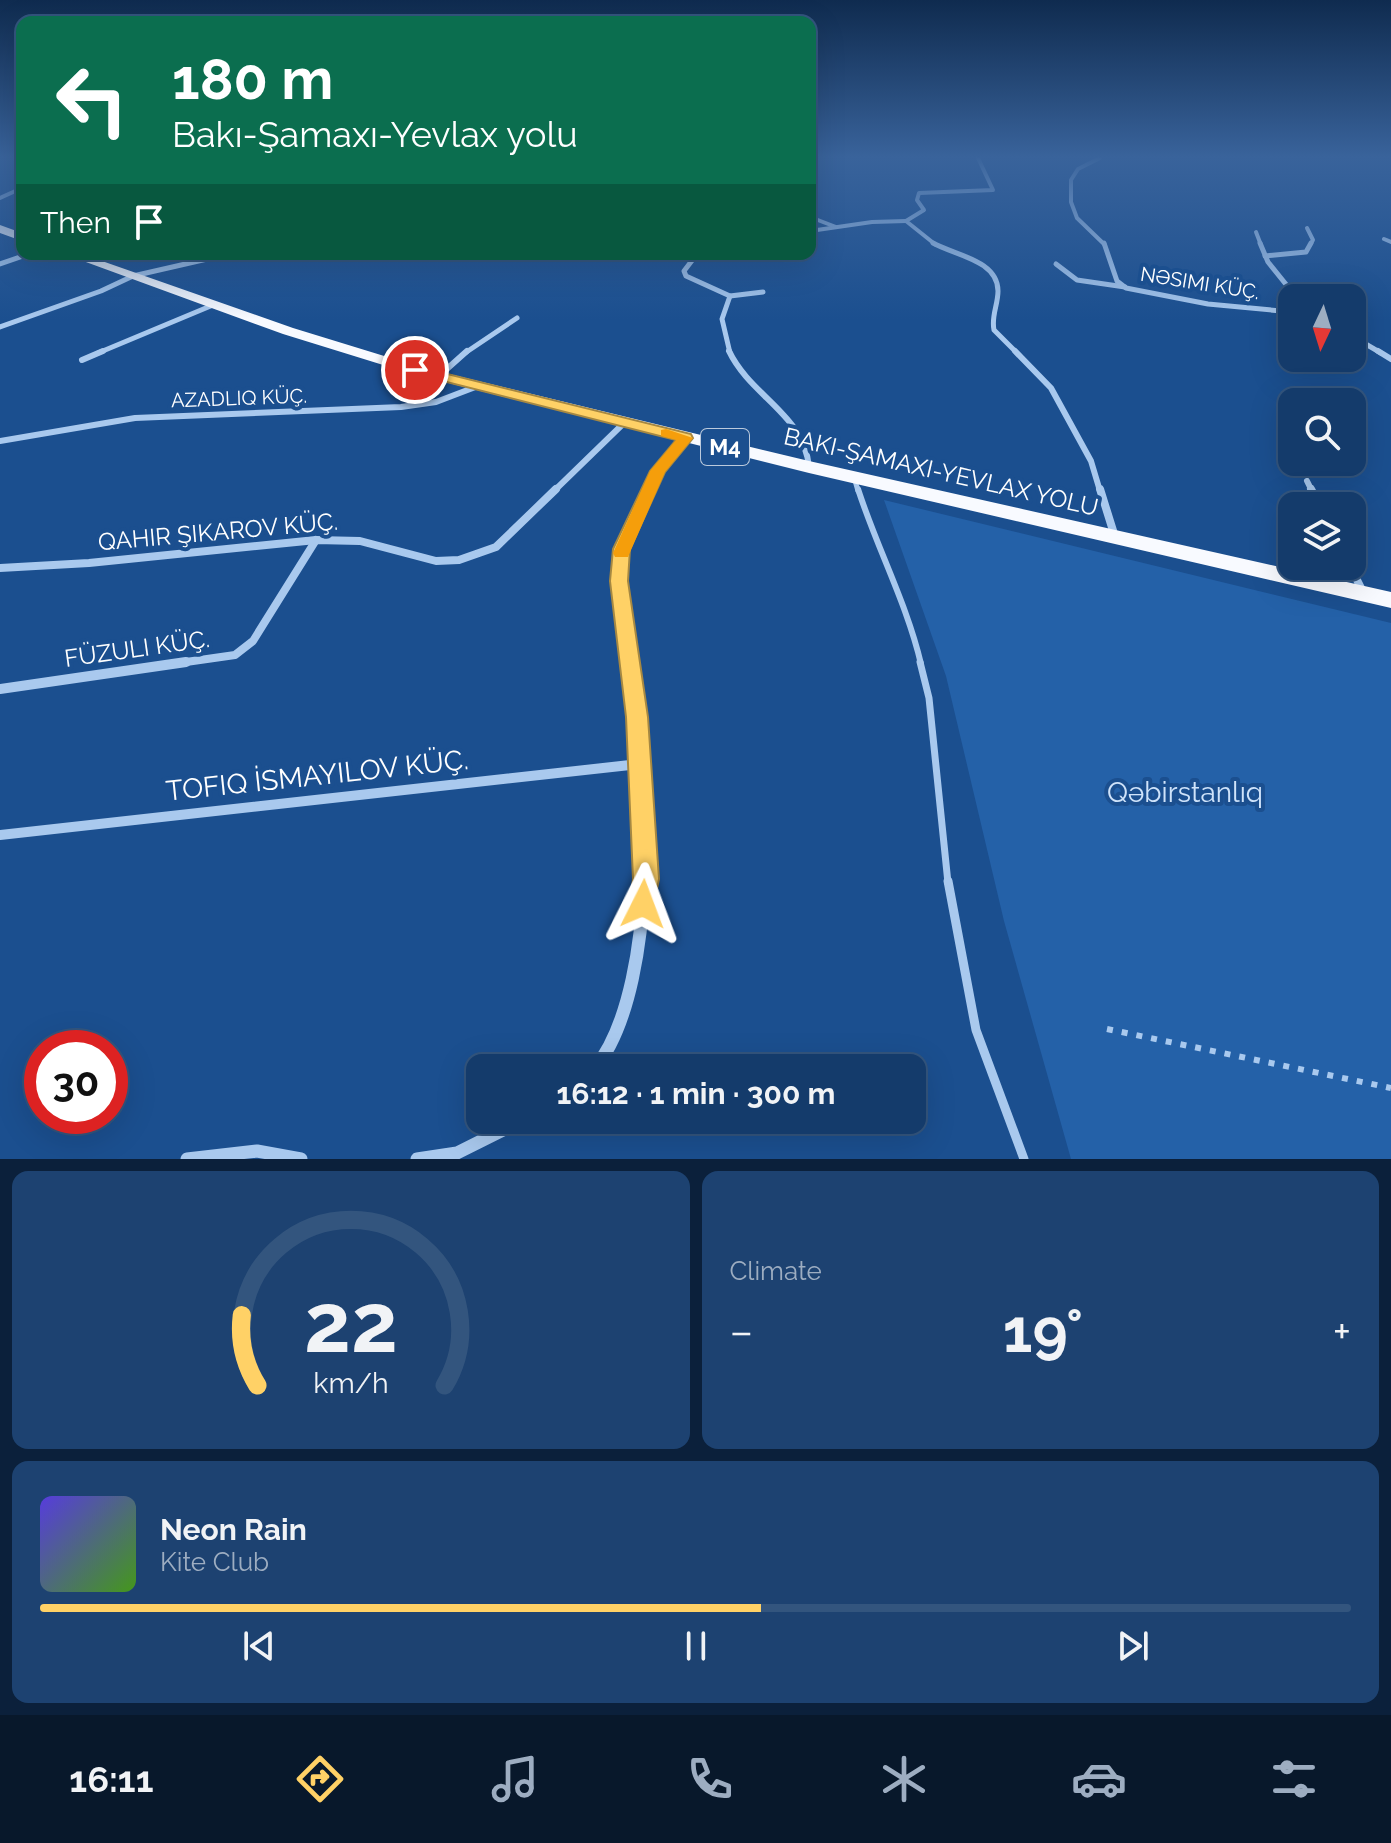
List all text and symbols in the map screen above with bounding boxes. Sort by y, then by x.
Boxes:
text: 180 m [172,46,333,112]
icon: left [40,48,144,152]
text: Bakı-Şamaxı-Yevlax yolu [172,113,578,155]
icon: arrive [127,200,171,244]
text: Then [40,205,111,240]
street label: NƏSIMI KÜÇ. [1139,262,1261,304]
north arrow [1278,284,1366,372]
map controls [1278,284,1366,580]
pin [381,336,449,404]
icon: arrive [393,348,437,392]
street label: AZADLIQ KÜÇ. [171,384,307,412]
button: search [1278,388,1366,476]
street label: BAKI-ŞAMAXI-YEVLAX YOLU [781,421,1101,522]
road number: M4 [701,429,749,465]
button: layers [1278,492,1366,580]
street label: QAHIR ŞIKAROV KÜÇ. [97,507,339,556]
street label: FÜZULI KÜÇ. [63,624,211,673]
street label: TOFIQ İSMAYILOV KÜÇ. [164,743,470,808]
park label: Qəbirstanlıq [1107,776,1263,809]
position arrow [601,862,685,946]
speed limit sign: 30 [24,1030,128,1134]
text: 16:12 · 1 min · 300 m [557,1076,835,1111]
text: Climate [730,1256,822,1286]
text: 22 [304,1274,398,1371]
text: 19° [1003,1296,1083,1366]
text: − [730,1306,753,1357]
text: + [1333,1306,1351,1357]
text: km/h [313,1366,388,1400]
text: Neon Rain [160,1512,307,1547]
text: Kite Club [160,1547,269,1577]
icon: previous [237,1624,281,1668]
icon: pause [674,1624,718,1668]
icon: next [1111,1624,1155,1668]
icon: directions [292,1751,348,1807]
icon: music [487,1751,543,1807]
icon: phone [682,1751,738,1807]
icon: climate [876,1751,932,1807]
icon: car [1071,1751,1127,1807]
icon: filters [1266,1751,1322,1807]
text: 16:11 [69,1758,153,1800]

